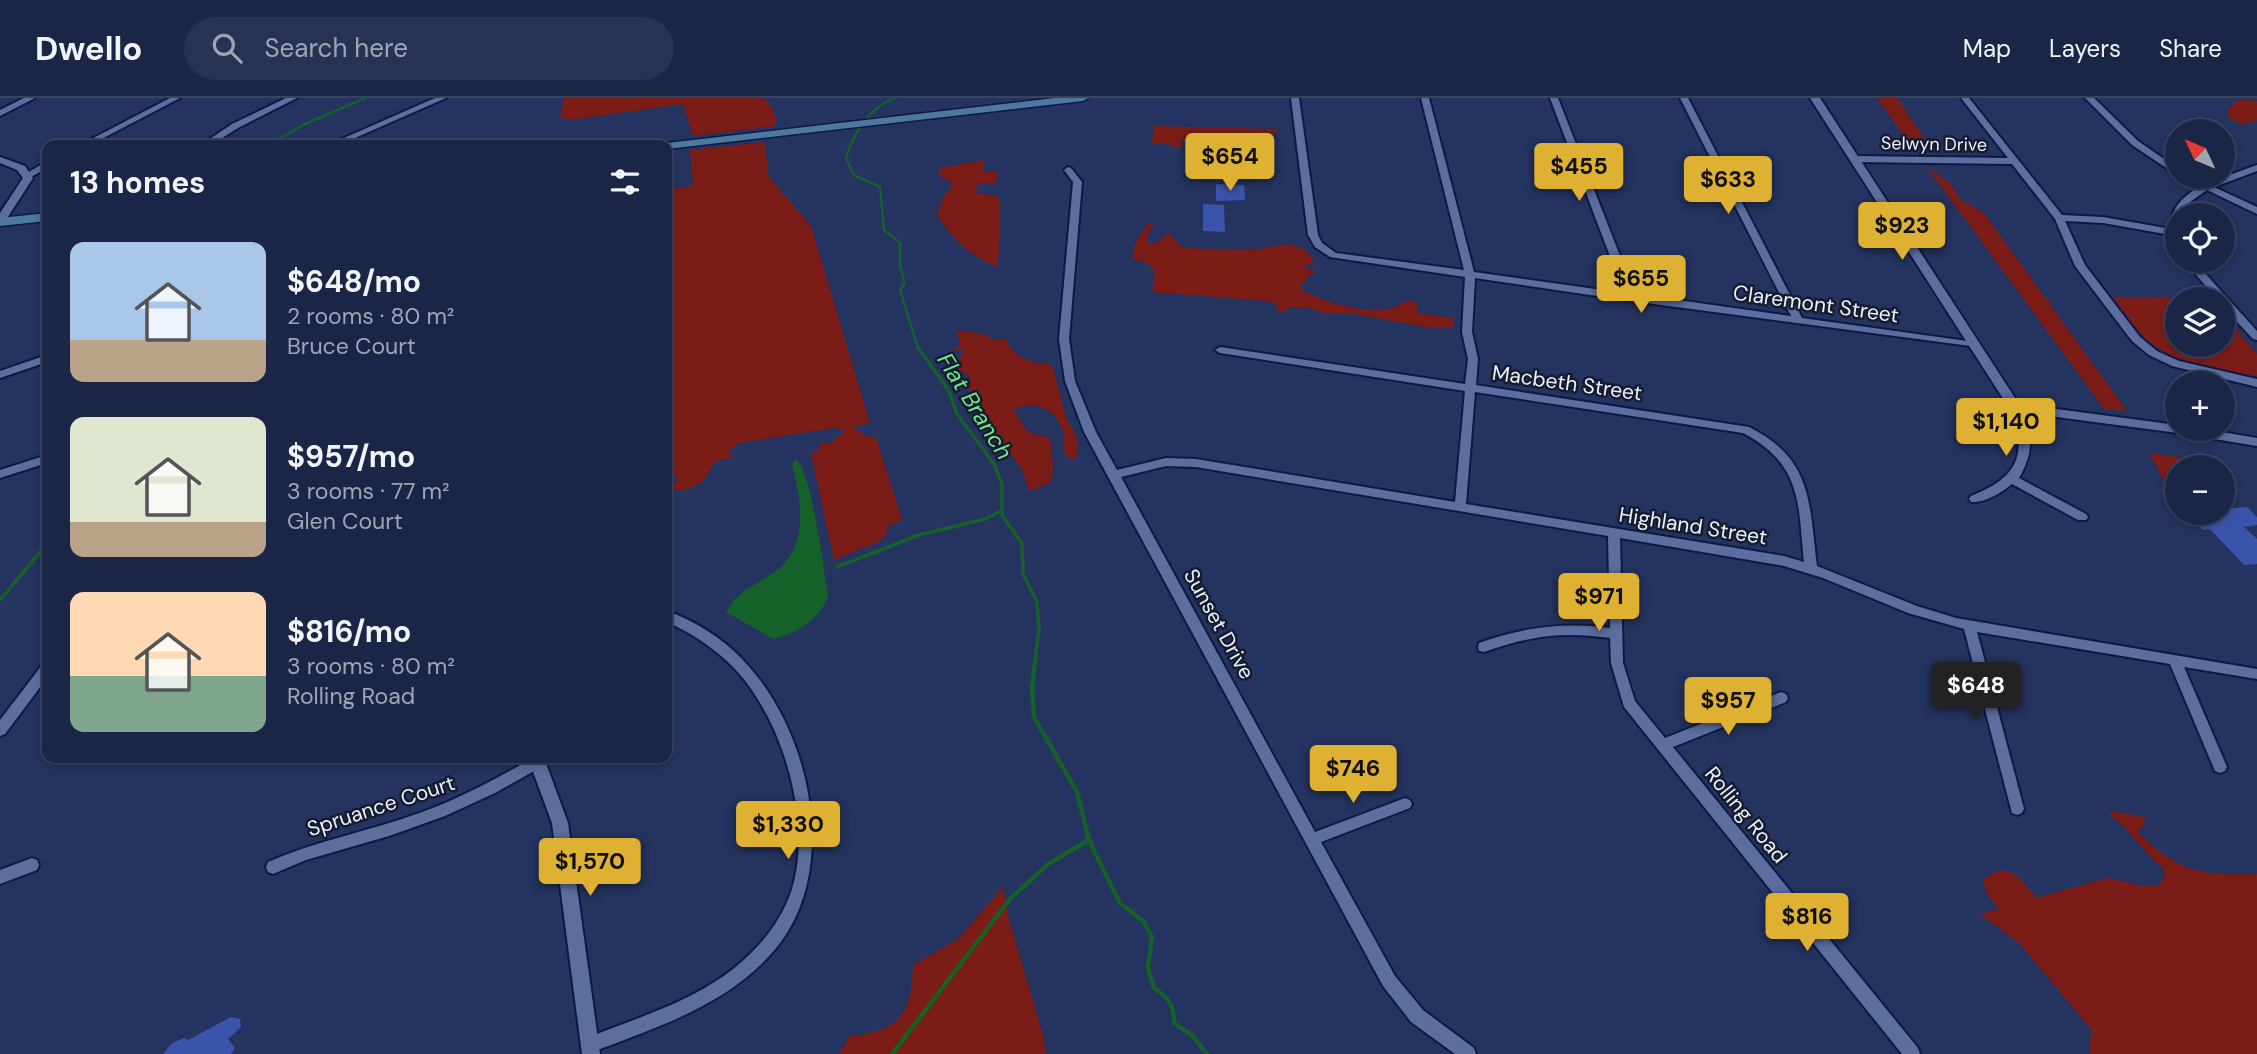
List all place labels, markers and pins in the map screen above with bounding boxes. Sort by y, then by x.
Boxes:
pin: $654 [1189,134,1271,193]
pin: $455 [1538,144,1620,203]
pin: $633 [1687,156,1769,216]
pin: $923 [1861,202,1943,262]
pin: $655 [1600,256,1682,315]
pin: $1,140 [1949,398,2063,458]
pin: $971 [1558,574,1640,633]
pin: $648 [1935,662,2017,722]
pin: $957 [1687,678,1769,737]
pin: $746 [1312,746,1394,805]
pin: $1,330 [731,802,845,861]
pin: $1,570 [533,838,647,898]
pin: $816 [1766,894,1848,953]

